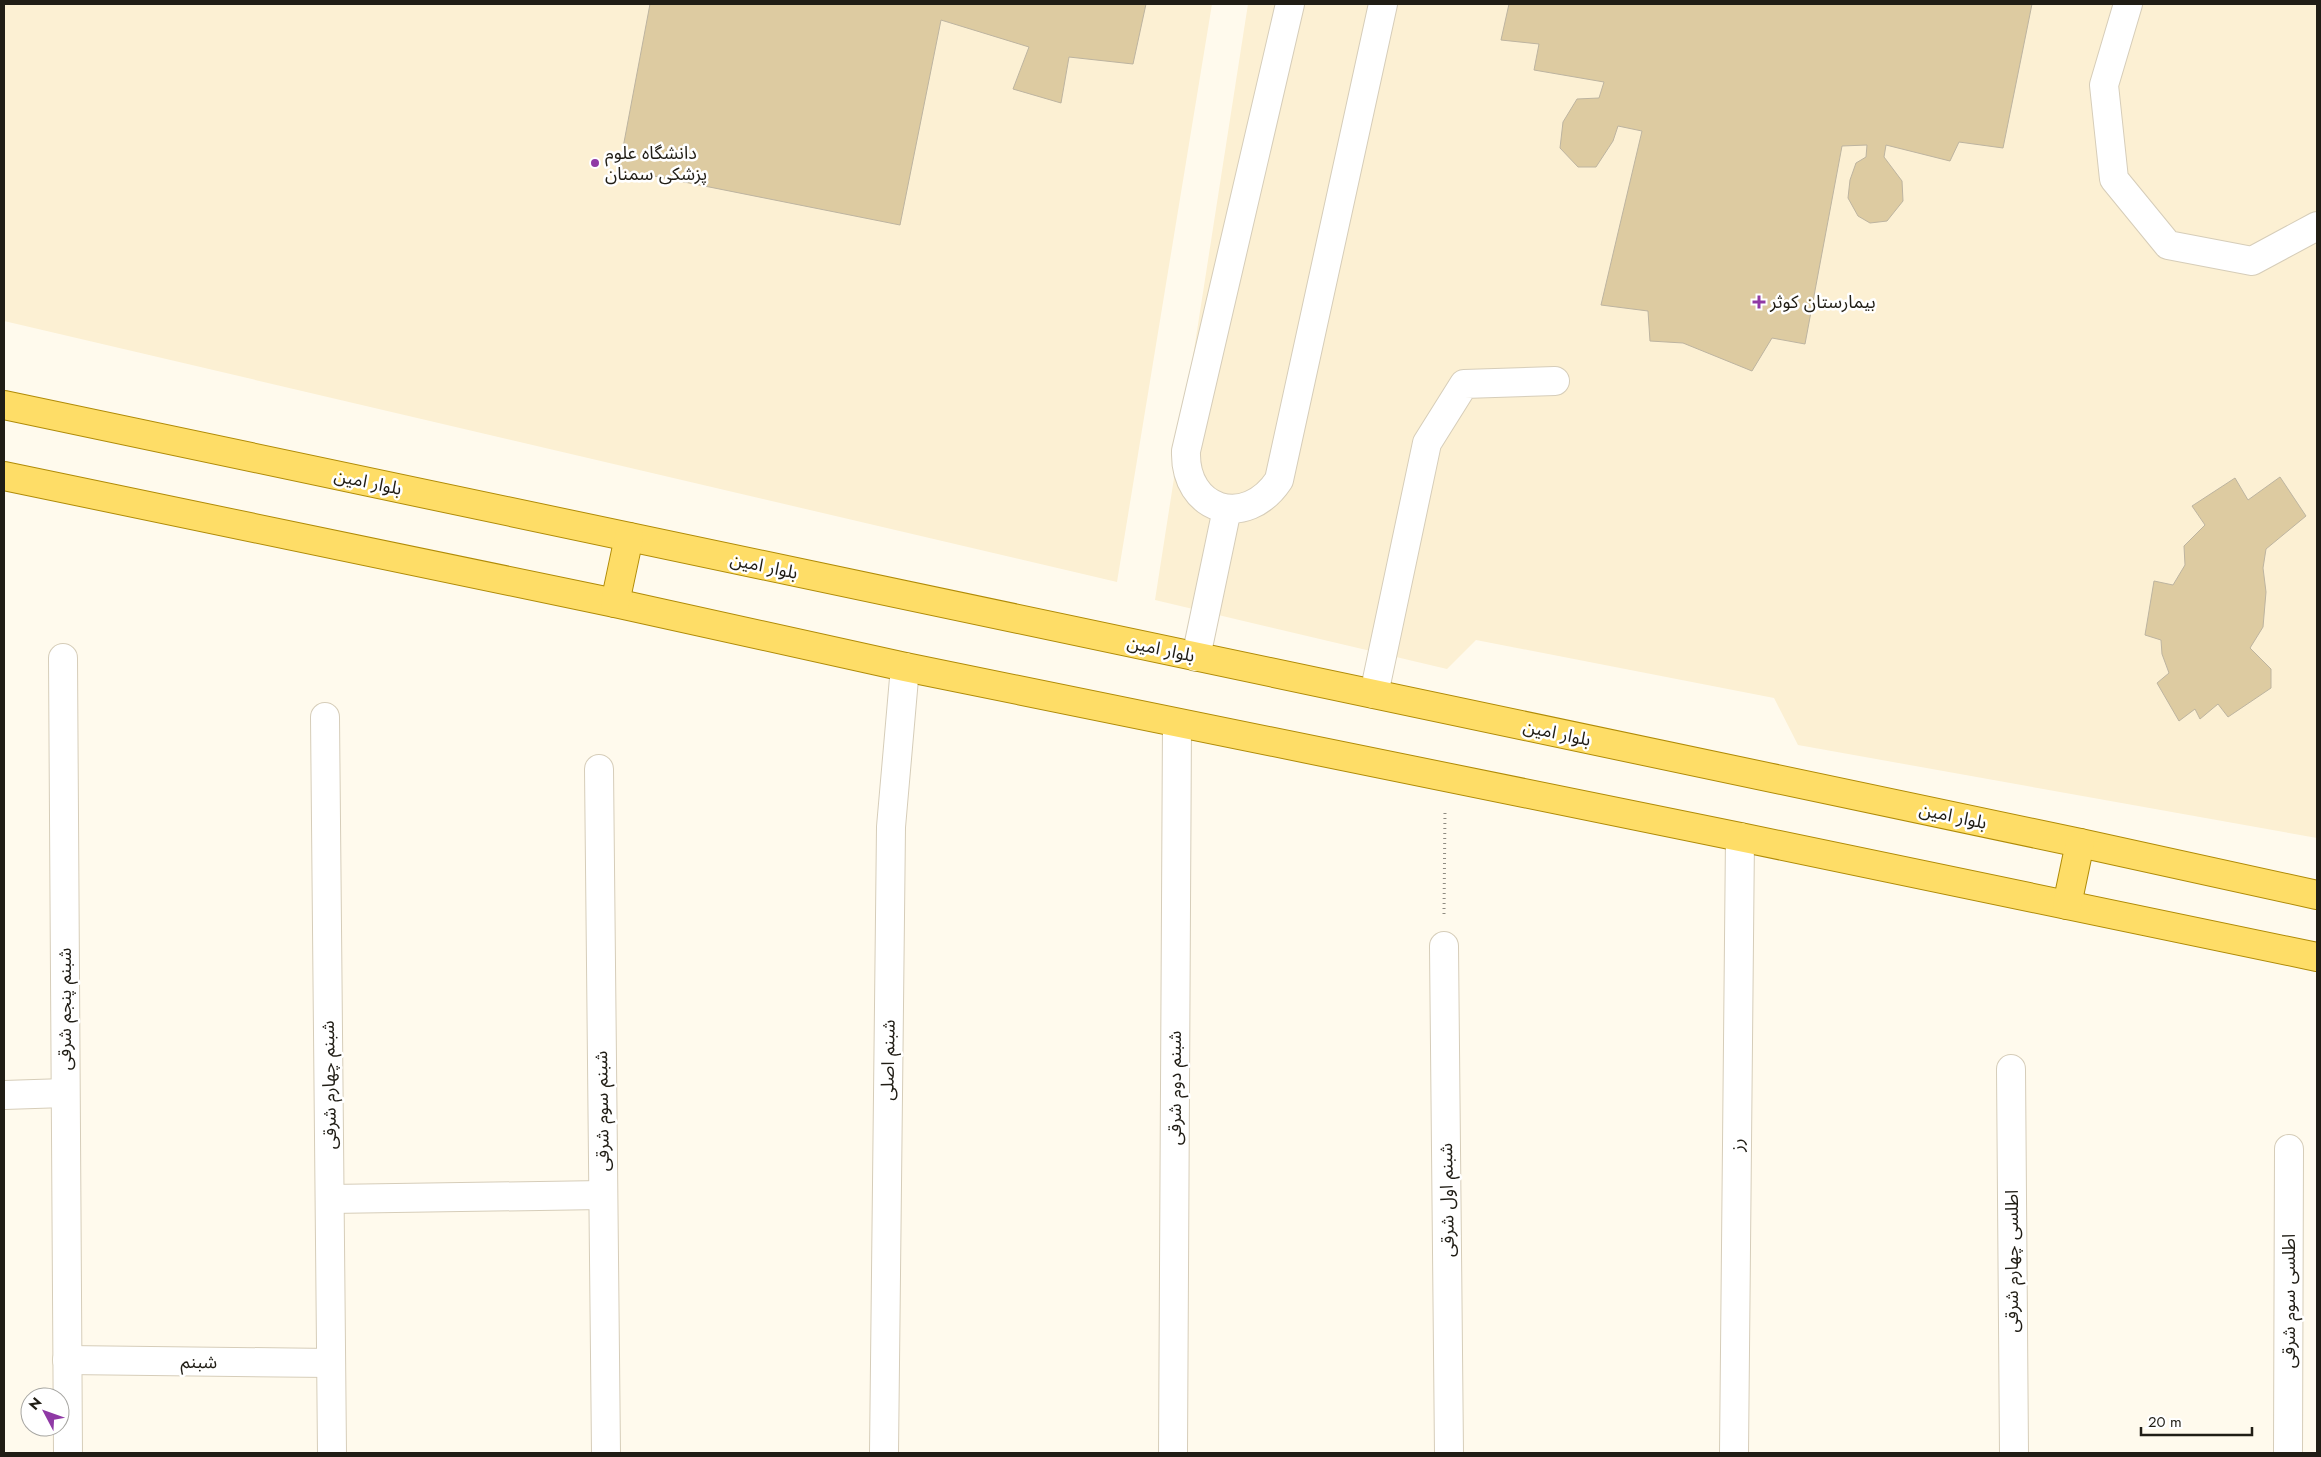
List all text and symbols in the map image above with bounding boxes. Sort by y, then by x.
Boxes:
place label: دانشگاه علوم پزشکی سمنان [605,140,707,187]
marker: دانشگاه علوم پزشکی سمنان [589,157,601,169]
place label: بیمارستان کوثر [1769,289,1875,315]
marker: بیمارستان کوثر [1752,295,1766,309]
street label: بلوار امین [332,462,404,502]
street label: بلوار امین [728,546,800,586]
street label: بلوار امین [1125,629,1197,669]
street label: بلوار امین [1521,713,1593,753]
street label: بلوار امین [1917,796,1989,836]
street label: شبنم پنجم شرقی [52,948,78,1070]
street label: شبنم اصلی [874,1019,902,1101]
street label: شبنم چهارم شرقی [315,1020,344,1150]
street label: شبنم دوم شرقی [1162,1031,1189,1145]
street label: شبنم سوم شرقی [588,1050,617,1172]
street label: رز [1724,1138,1750,1153]
street label: شبنم اول شرقی [1433,1143,1461,1257]
street label: اطلسی چهارم شرقی [1999,1190,2026,1332]
street label: اطلسی سوم شرقی [2276,1234,2303,1368]
street label: شبنم [180,1349,218,1375]
north arrow [20,1387,70,1437]
text: N [24,1393,46,1414]
scale bar [2141,1404,2252,1436]
text: 20 m [2148,1411,2182,1433]

